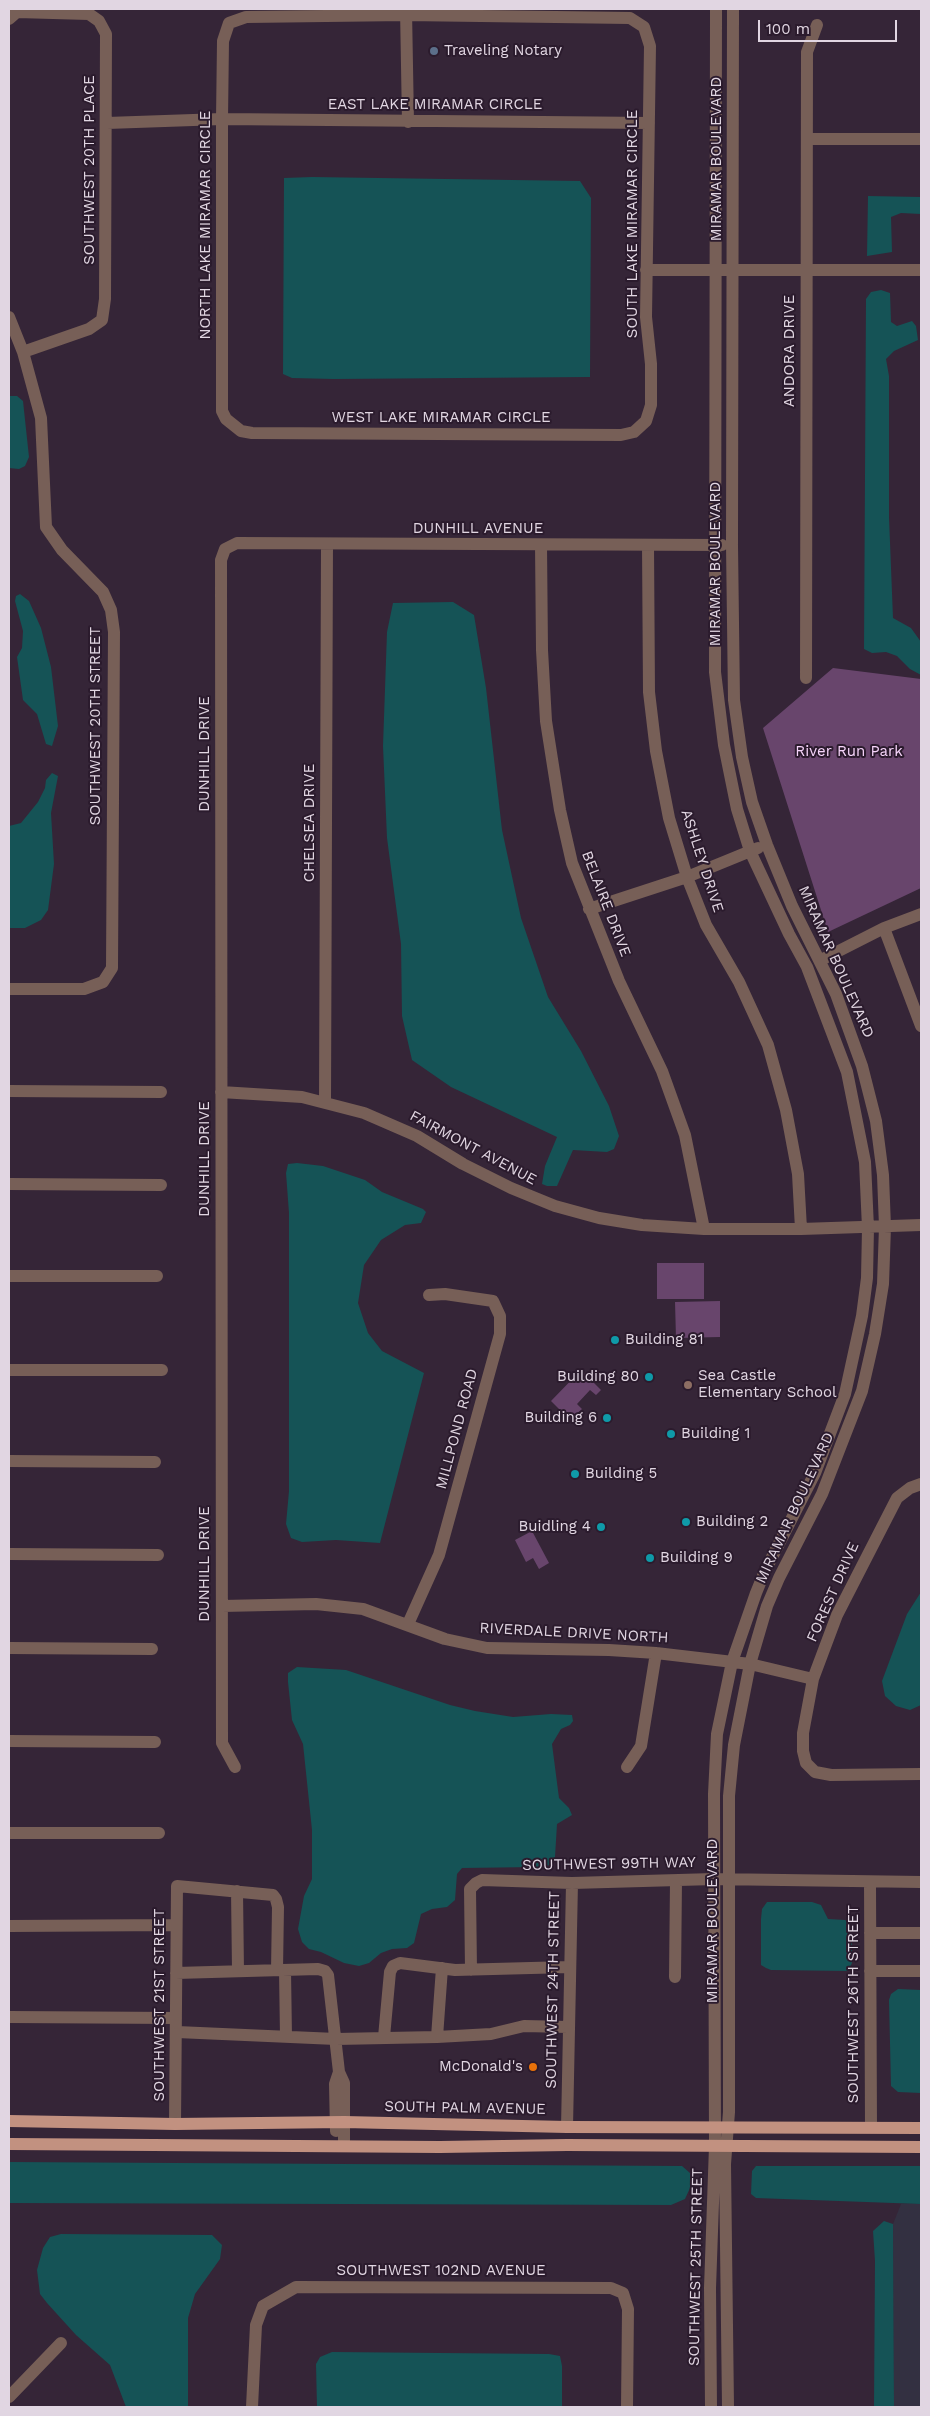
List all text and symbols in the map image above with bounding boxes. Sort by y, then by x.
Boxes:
scale bar [760,10,899,42]
text: 100 m [766,20,810,38]
place label: Traveling Notary [444,42,562,60]
marker: Traveling Notary [428,45,440,57]
street label: SOUTHWEST 20TH PLACE [81,75,99,265]
street label: MIRAMAR BOULEVARD [708,77,726,241]
street label: EAST LAKE MIRAMAR CIRCLE [328,96,542,114]
street label: SOUTH LAKE MIRAMAR CIRCLE [624,110,642,338]
street label: NORTH LAKE MIRAMAR CIRCLE [197,111,215,339]
street label: ANDORA DRIVE [781,295,799,407]
street label: WEST LAKE MIRAMAR CIRCLE [331,409,551,427]
street label: MIRAMAR BOULEVARD [707,482,725,646]
street label: DUNHILL AVENUE [413,520,543,538]
street label: SOUTHWEST 20TH STREET [87,627,105,825]
street label: DUNHILL DRIVE [196,696,214,812]
park label: River Run Park [795,743,903,761]
street label: CHELSEA DRIVE [301,764,319,882]
street label: ASHLEY DRIVE [677,807,727,915]
street label: BELAIRE DRIVE [578,849,634,959]
street label: MIRAMAR BOULEVARD [794,883,878,1041]
street label: DUNHILL DRIVE [196,1101,214,1217]
street label: FAIRMONT AVENUE [406,1107,540,1189]
place label: Building 81 [625,1331,703,1349]
marker: Building 81 [609,1334,621,1346]
street label: MILLPOND ROAD [432,1367,482,1491]
place label: Sea Castle Elementary School [698,1367,837,1402]
place label: Building 80 [557,1368,639,1386]
marker: Building 80 [643,1371,655,1383]
marker: Sea Castle Elementary School [682,1379,694,1391]
place label: Building 6 [524,1409,597,1427]
marker: Building 6 [601,1412,613,1424]
place label: Building 1 [681,1425,750,1443]
marker: Building 1 [665,1428,677,1440]
street label: MIRAMAR BOULEVARD [752,1430,838,1586]
place label: Building 5 [585,1465,657,1483]
marker: Building 5 [569,1468,581,1480]
street label: DUNHILL DRIVE [196,1506,214,1622]
place label: Building 2 [696,1513,768,1531]
marker: Building 2 [680,1516,692,1528]
place label: Buidling 4 [518,1518,591,1536]
marker: Buidling 4 [595,1521,607,1533]
street label: FOREST DRIVE [803,1539,863,1645]
place label: Building 9 [660,1549,733,1567]
marker: Building 9 [644,1552,656,1564]
street label: RIVERDALE DRIVE NORTH [479,1619,669,1647]
street label: MIRAMAR BOULEVARD [704,1839,722,2003]
street label: SOUTHWEST 99TH WAY [522,1853,696,1875]
street label: SOUTHWEST 24TH STREET [542,1891,564,2089]
street label: SOUTHWEST 26TH STREET [845,1905,863,2103]
street label: SOUTHWEST 21ST STREET [151,1908,169,2102]
place label: McDonald's [439,2058,523,2076]
marker: McDonald's [527,2061,539,2073]
street label: SOUTH PALM AVENUE [384,2098,546,2118]
street label: SOUTHWEST 25TH STREET [685,2168,707,2366]
street label: SOUTHWEST 102ND AVENUE [336,2262,546,2280]

